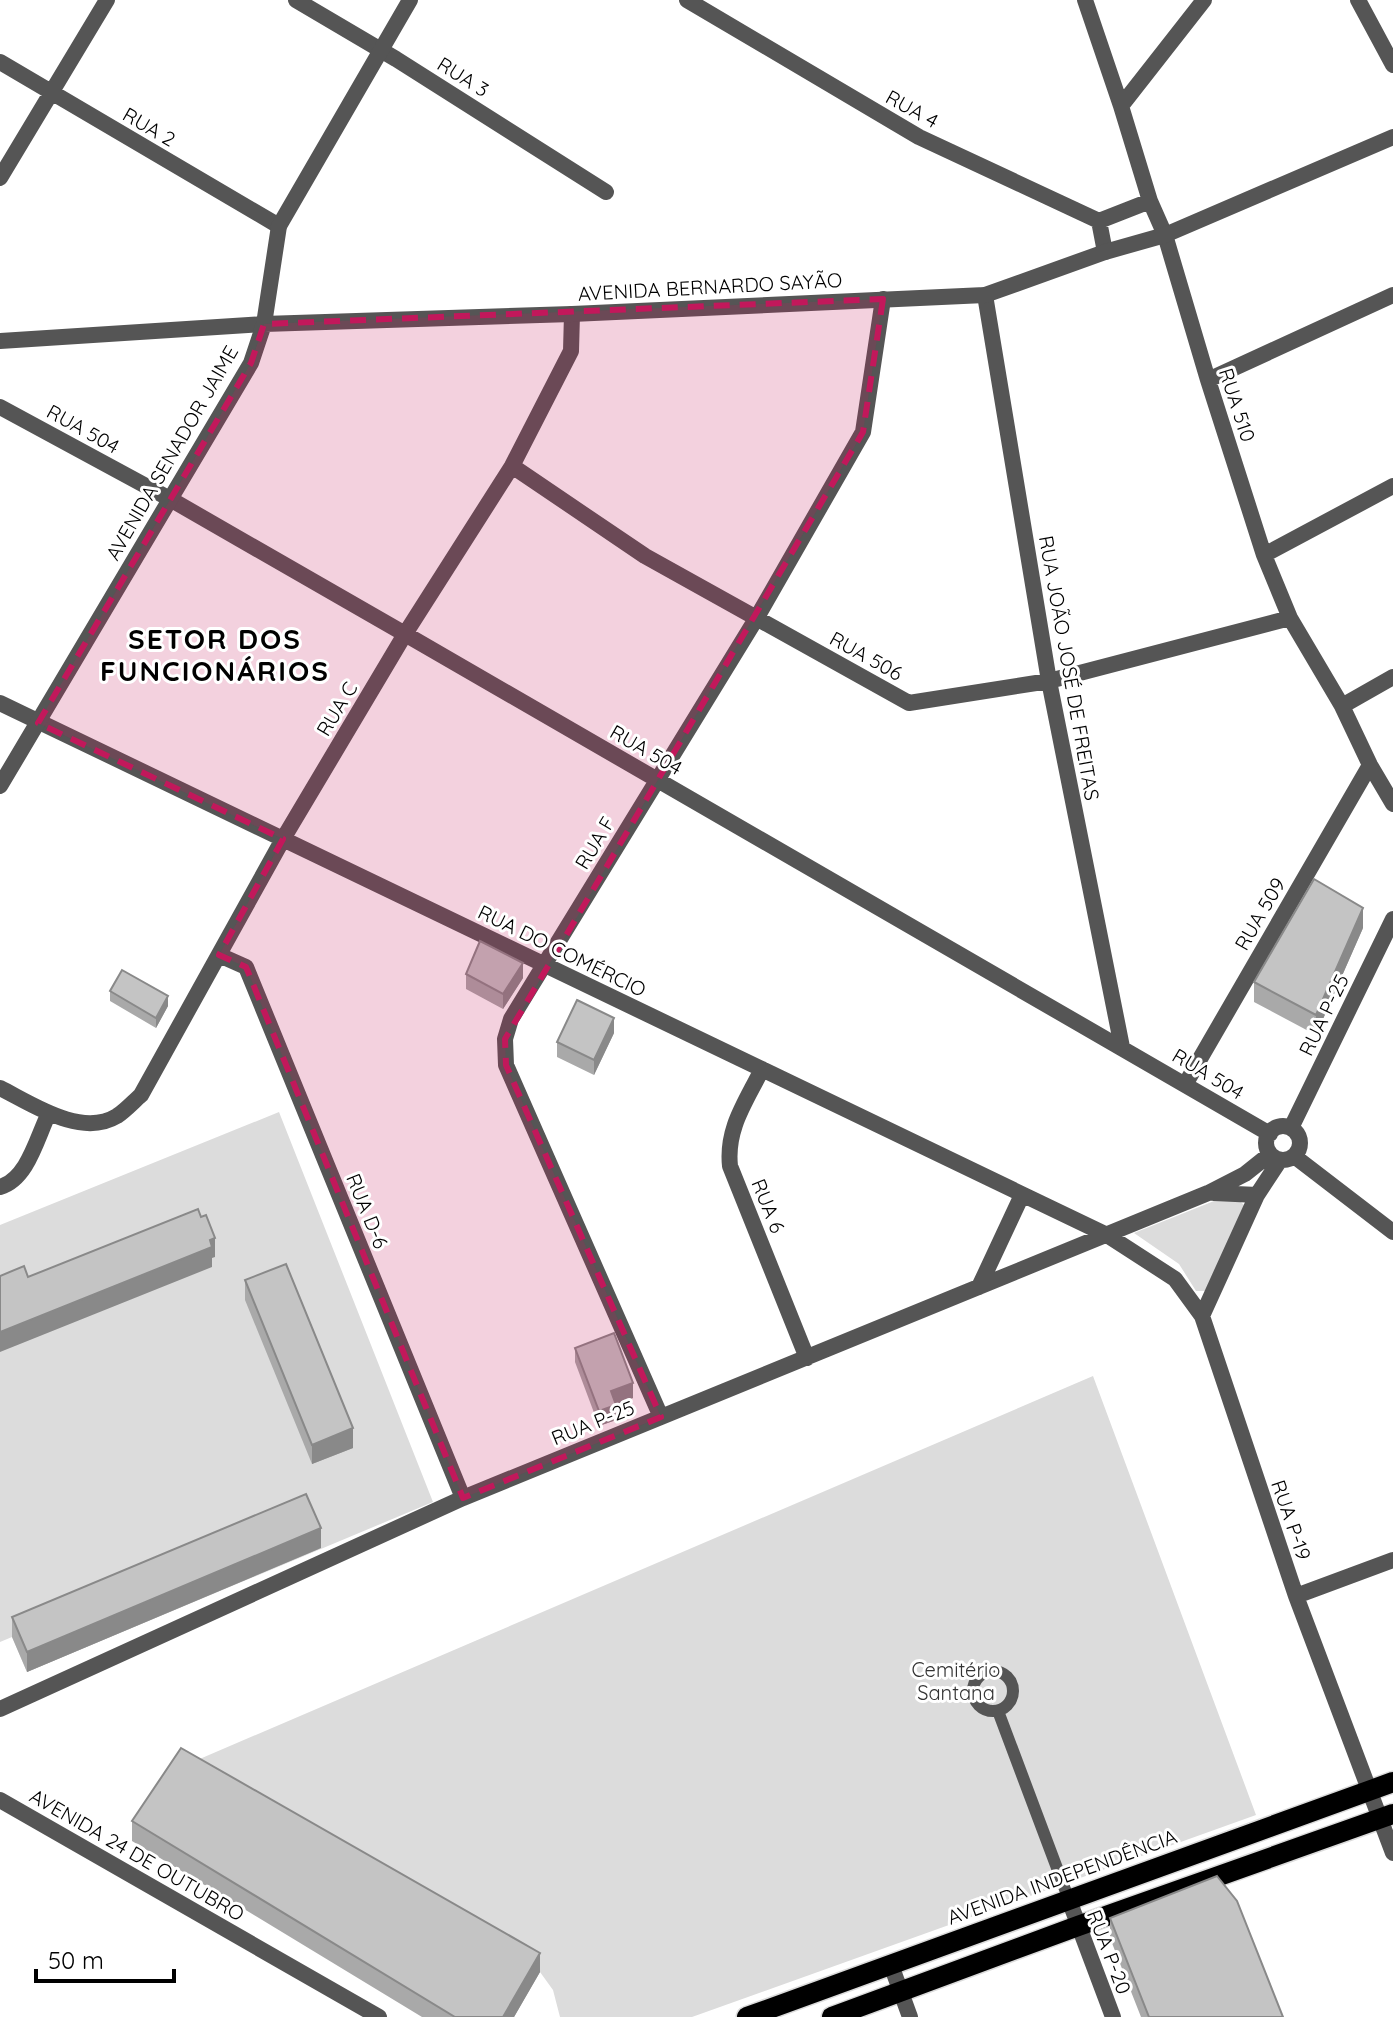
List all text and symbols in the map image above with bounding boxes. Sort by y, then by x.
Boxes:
street label: RUA 3 [433,51,494,102]
street label: RUA 4 [882,84,943,133]
street label: RUA 2 [118,102,180,152]
street label: AVENIDA BERNARDO SAYÃO [577,267,843,306]
street label: AVENIDA SENADOR JAIME [100,341,243,564]
street label: RUA 510 [1214,365,1261,445]
street label: RUA 504 [43,398,124,459]
street label: RUA JOÃO JOSÉ DE FREITAS [1034,533,1105,802]
district label: SETOR DOS FUNCIONÁRIOS [100,621,330,688]
street label: RUA 506 [825,625,907,686]
street label: RUA C [311,677,362,740]
street label: RUA 504 [606,719,687,780]
street label: RUA F [569,812,620,874]
street label: RUA 509 [1229,873,1290,955]
street label: RUA DO COMÉRCIO [474,899,650,1002]
street label: RUA P-25 [1293,970,1354,1060]
street label: RUA 504 [1168,1042,1249,1105]
street label: RUA D-6 [341,1170,394,1252]
street label: RUA 6 [746,1175,791,1237]
street label: RUA P-25 [548,1395,638,1451]
street label: RUA P-19 [1266,1476,1317,1563]
park label: Cemitério Santana [912,1657,1000,1705]
street label: AVENIDA 24 DE OUTUBRO [26,1783,249,1926]
street label: AVENIDA INDEPENDÊNCIA [944,1823,1180,1930]
street label: RUA P-20 [1082,1906,1137,1998]
scale bar [36,1933,174,1983]
text: 50 m [48,1945,104,1975]

